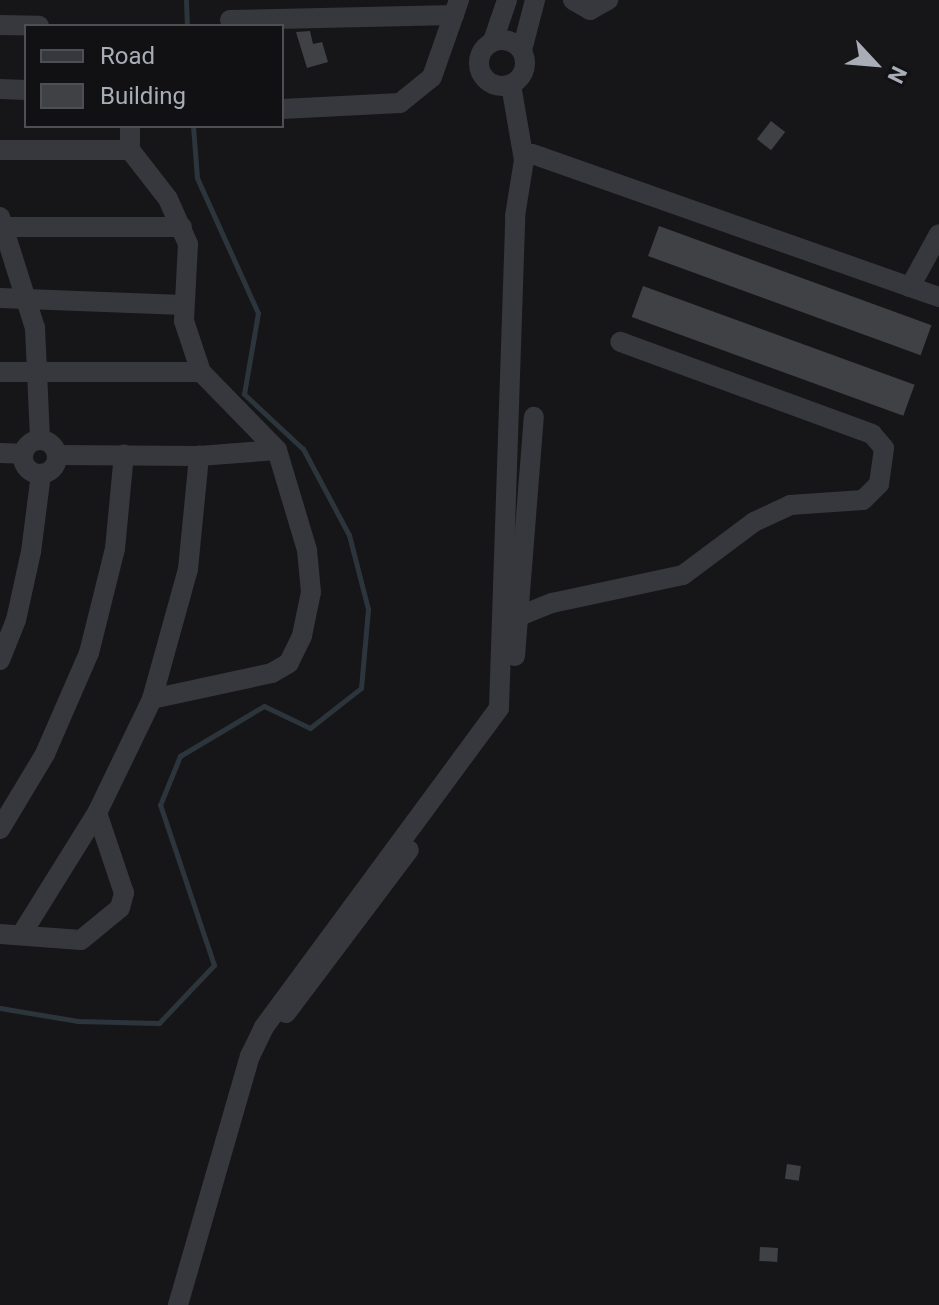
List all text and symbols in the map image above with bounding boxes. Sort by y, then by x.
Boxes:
legend [24,24,284,128]
north arrow [835,24,915,104]
text: Road [100,42,155,70]
text: N [882,62,912,87]
text: Building [100,82,186,110]

